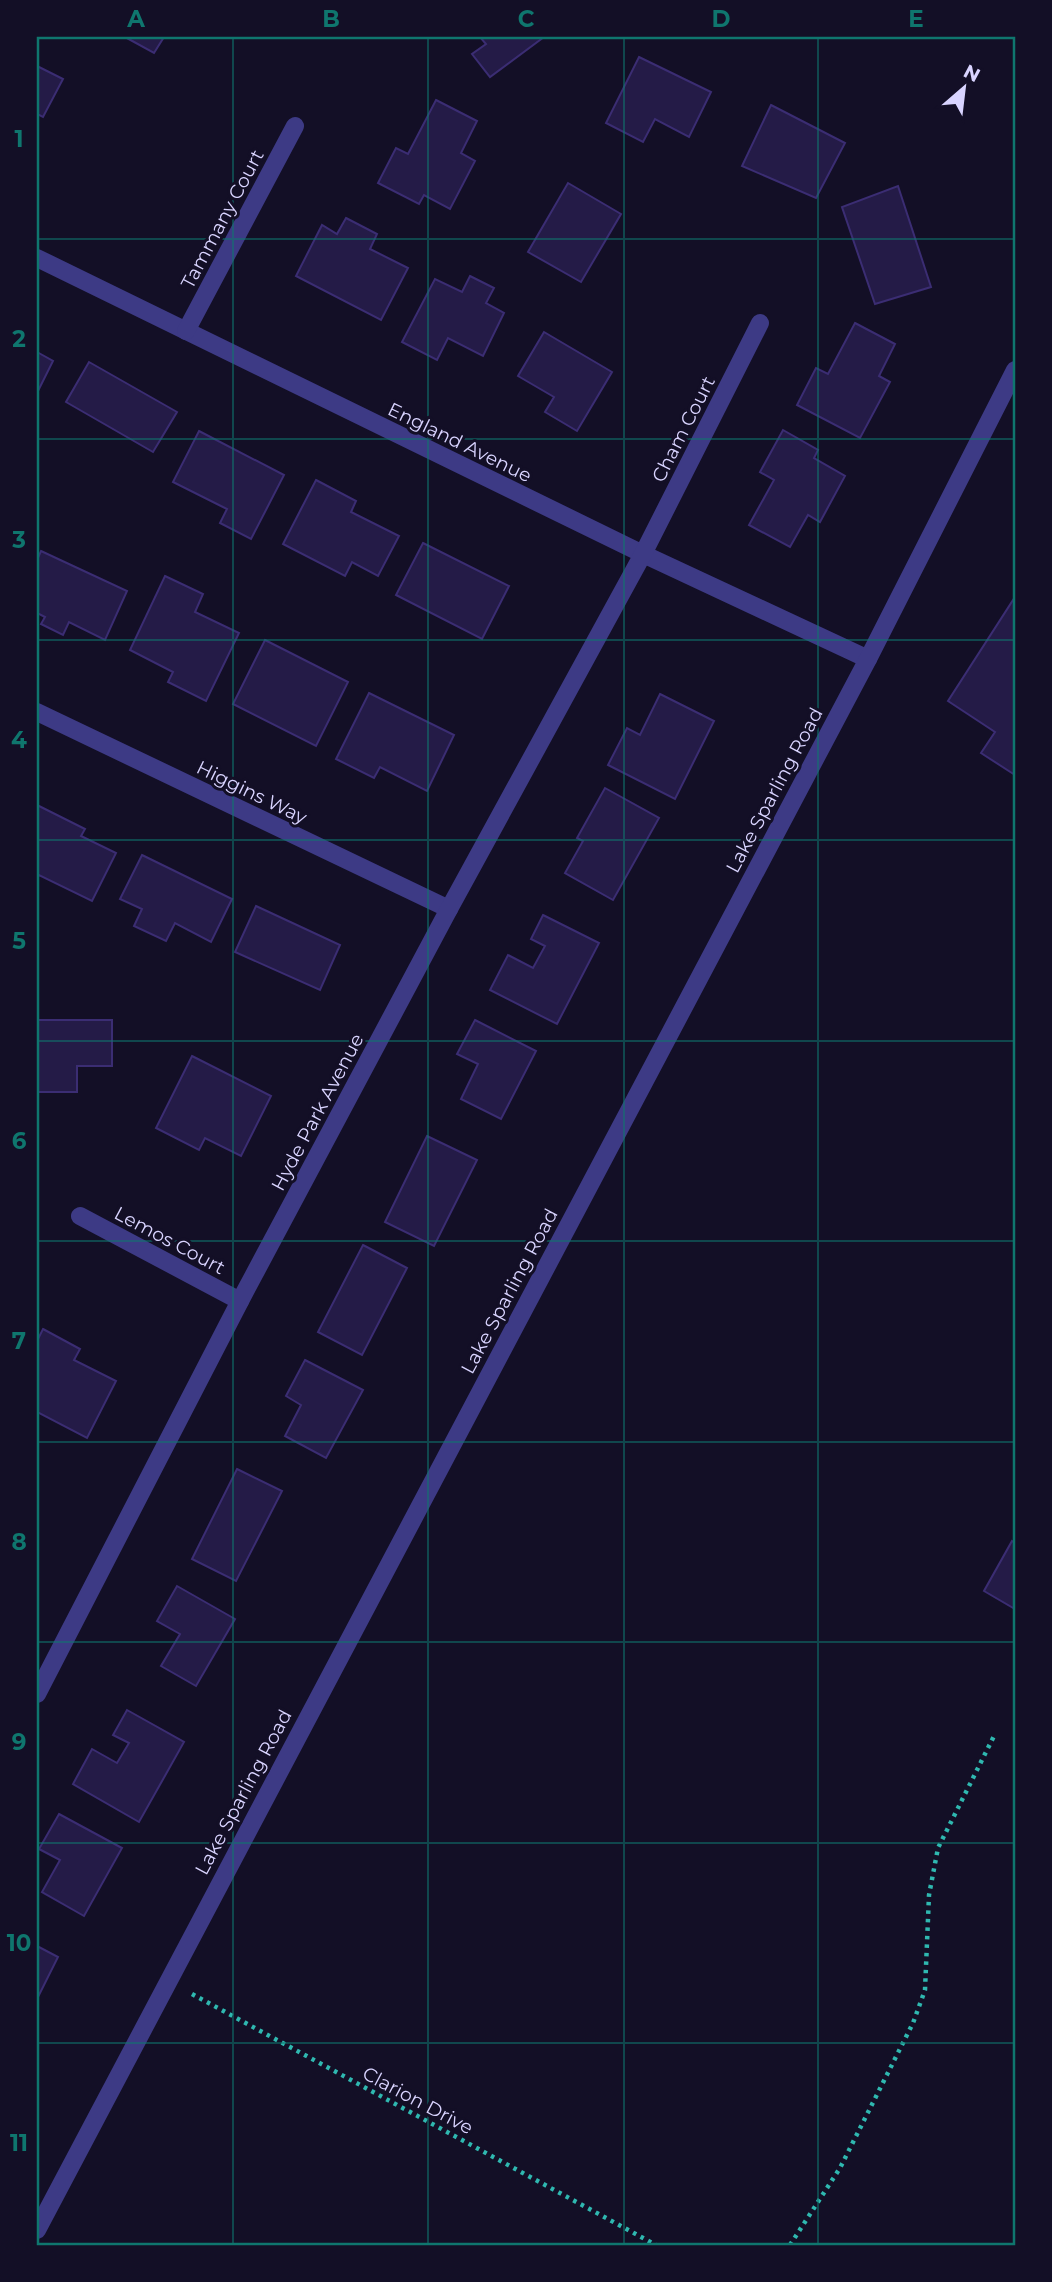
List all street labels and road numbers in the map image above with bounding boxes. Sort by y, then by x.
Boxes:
street label: Tammany Court [176,146,269,293]
street label: Cham Court [647,372,720,486]
street label: England Avenue [384,398,536,487]
street label: Lake Sparling Road [721,704,828,877]
street label: Higgins Way [193,756,311,829]
street label: Hyde Park Avenue [266,1030,369,1195]
street label: Lemos Court [110,1202,229,1279]
street label: Lake Sparling Road [456,1205,563,1378]
street label: Lake Sparling Road [190,1706,297,1879]
street label: Clarion Drive [359,2062,477,2139]

